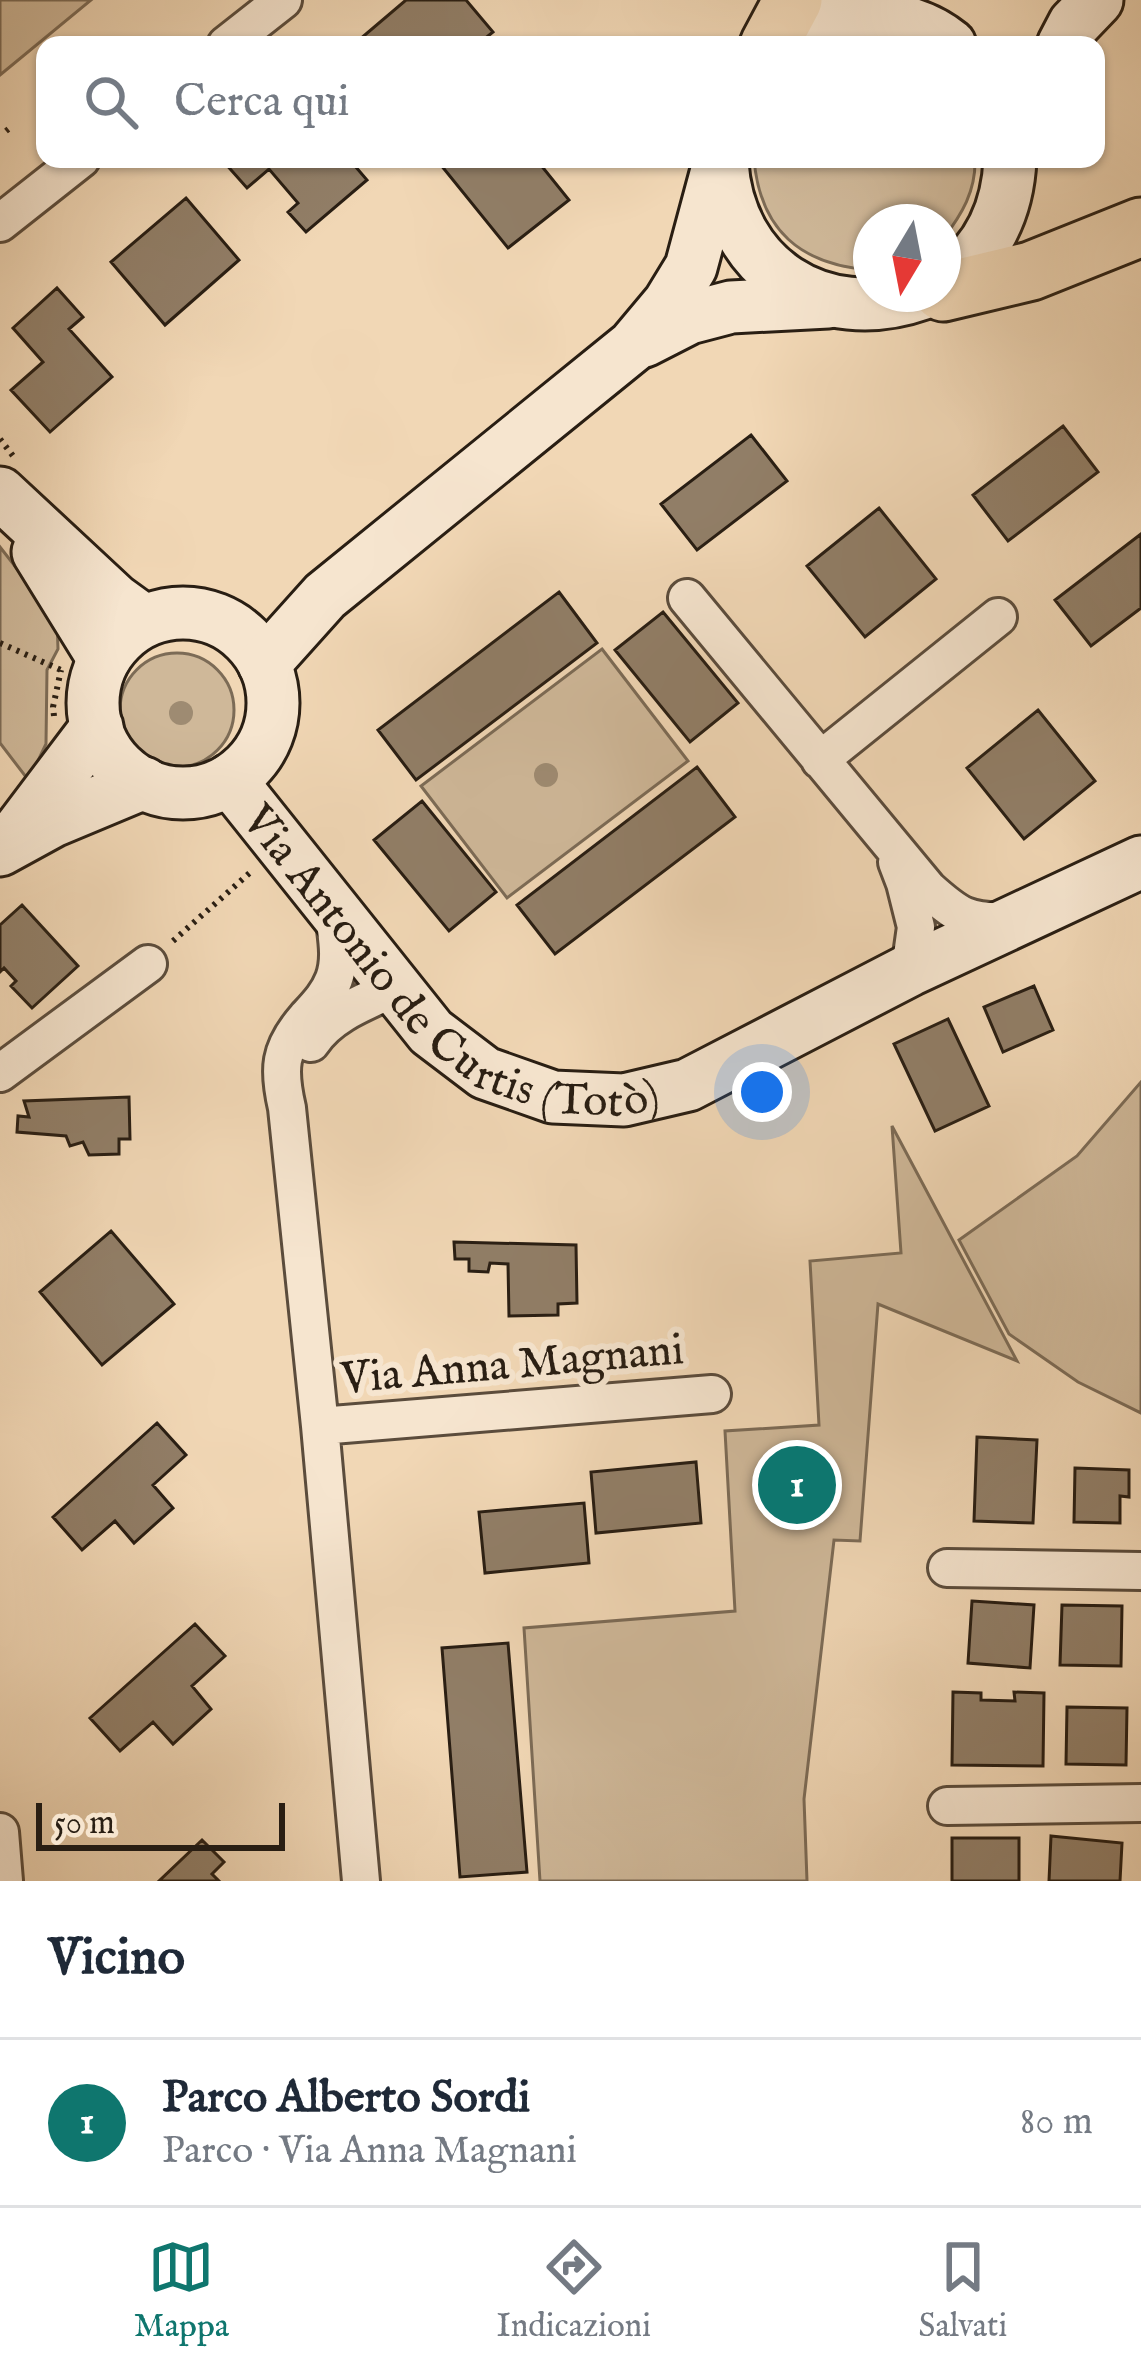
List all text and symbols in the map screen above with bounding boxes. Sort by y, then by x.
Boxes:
search box [36,36,1105,168]
icon: search [78,69,144,135]
text: Cerca qui [174,74,350,131]
north arrow [853,204,961,312]
street label: Via Antonio de Curtis (Totò) [228,793,665,1132]
your location [732,1062,792,1122]
street label: Via Anna Magnani [337,1322,686,1409]
pin: 1 [758,1440,836,1530]
scale bar [36,1797,285,1850]
text: 50 m [54,1803,115,1845]
text: Vicino [48,1927,185,1992]
text: Parco Alberto Sordi [162,2070,530,2127]
text: 1 [80,2098,94,2147]
text: 80 m [1020,2098,1093,2147]
text: Parco · Via Anna Magnani [162,2127,577,2176]
tab: Mappa [134,2234,229,2348]
tab: Indicazioni [497,2234,651,2348]
tab: Salvati [918,2234,1007,2348]

